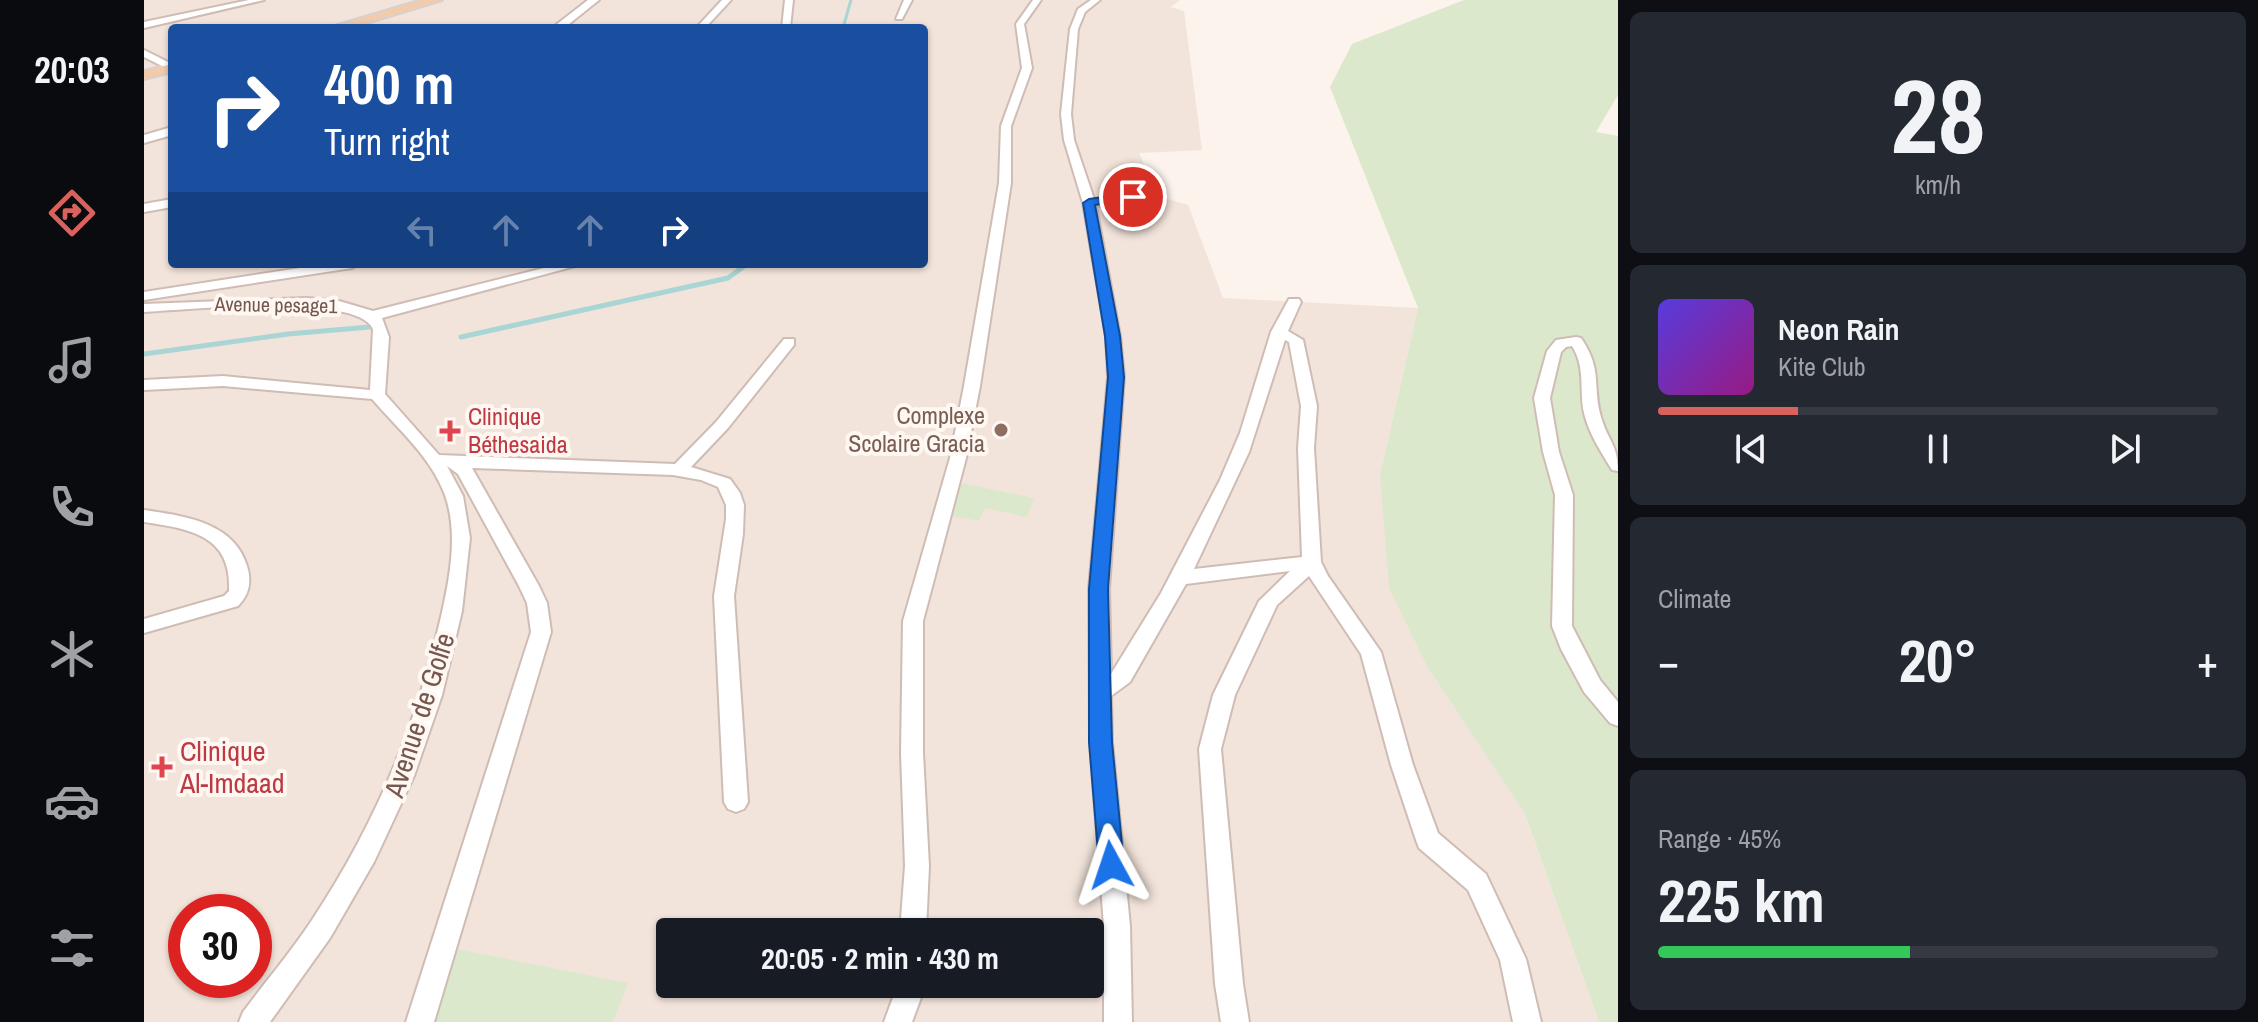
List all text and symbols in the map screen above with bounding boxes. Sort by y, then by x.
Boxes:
text: 28 [1891,45,1985,185]
text: 20:03 [34,46,110,94]
text: 400 m [324,46,454,121]
icon: right [192,56,296,160]
text: Turn right [324,118,449,166]
pin [1099,163,1167,231]
text: km/h [1915,167,1961,202]
icon: arrive [1111,175,1155,219]
icon: directions [44,185,100,241]
icon: left [400,208,444,252]
icon: ahead [484,208,528,252]
icon: ahead [568,208,612,252]
icon: right [652,208,696,252]
street label: Avenue pesage1 [213,290,338,319]
text: Neon Rain [1778,309,1900,349]
icon: music [44,332,100,388]
text: Kite Club [1778,349,1866,384]
place label: Complexe Scolaire Gracia [848,399,985,459]
place label: Clinique Béthesaida [468,400,568,460]
marker: Clinique Béthesaida [439,420,461,442]
marker: Complexe Scolaire Gracia [992,421,1010,439]
icon: previous [1729,427,1773,471]
icon: pause [1916,427,1960,471]
icon: next [2103,427,2147,471]
icon: phone [44,479,100,535]
text: Climate [1658,581,1731,616]
text: 20° [1899,620,1977,701]
icon: climate [44,626,100,682]
street label: Avenue de Golfe [374,628,463,803]
text: − [1658,631,1679,691]
text: + [2197,631,2218,691]
place label: Clinique Al-Imdaad [179,732,285,802]
marker: Clinique Al-Imdaad [151,756,173,778]
icon: car [44,773,100,829]
text: Range · 45% [1658,821,1781,856]
position arrow [1069,823,1153,907]
text: 225 km [1658,860,1825,941]
speed limit sign: 30 [168,894,272,998]
icon: filters [44,920,100,976]
text: 20:05 · 2 min · 430 m [761,938,999,978]

